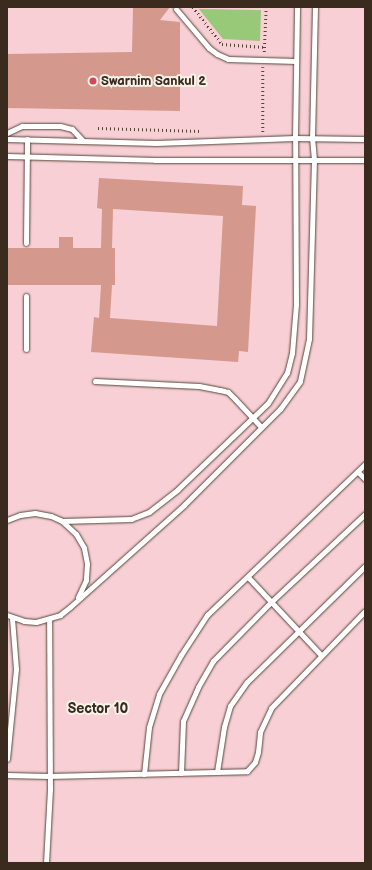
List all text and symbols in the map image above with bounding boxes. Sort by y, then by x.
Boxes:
place label: Swarnim Sankul 2 [101,73,206,89]
marker: Swarnim Sankul 2 [88,76,98,86]
district label: Sector 10 [68,701,128,717]

